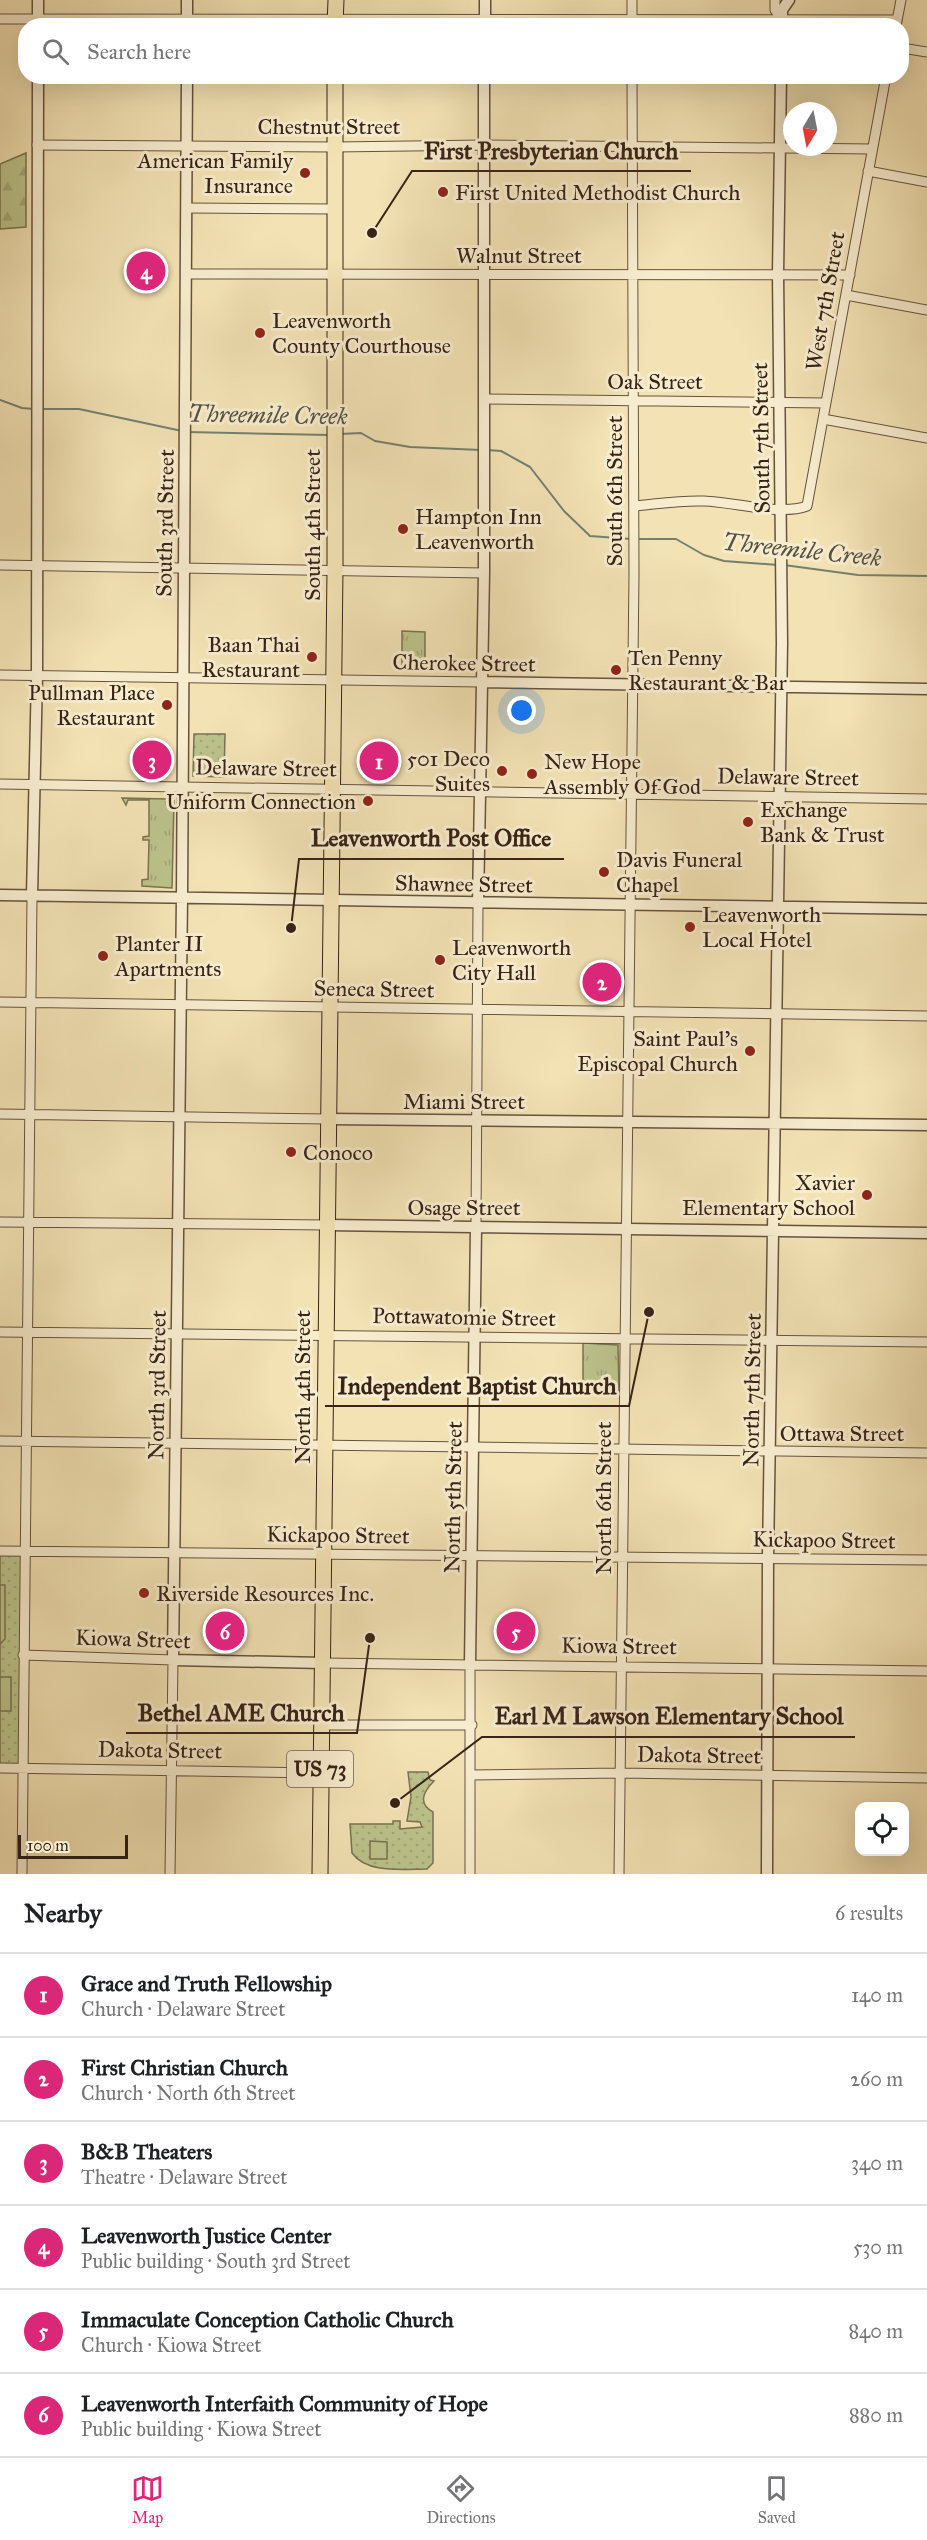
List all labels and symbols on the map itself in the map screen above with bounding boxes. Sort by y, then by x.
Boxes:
north arrow [783,102,837,156]
street label: Chestnut Street [258,113,401,140]
callout: First Presbyterian Church [412,129,691,171]
text: First Presbyterian Church [424,136,679,166]
place label: American Family Insurance [137,147,294,199]
marker: American Family Insurance [298,166,312,180]
place label: First United Methodist Church [455,179,741,206]
marker: First United Methodist Church [436,185,450,199]
street label: West 7th Street [799,229,851,373]
street label: Walnut Street [456,242,582,269]
pin: 4 [126,248,166,294]
place label: Leavenworth County Courthouse [272,307,451,359]
marker: Leavenworth County Courthouse [253,326,267,340]
street label: South 7th Street [746,362,776,514]
street label: Oak Street [607,368,703,395]
water label: Threemile Creek [188,399,348,431]
street label: South 6th Street [601,415,628,567]
street label: South 3rd Street [150,449,180,597]
street label: South 4th Street [299,449,326,601]
place label: Hampton Inn Leavenworth [415,503,542,555]
marker: Hampton Inn Leavenworth [396,522,410,536]
water label: Threemile Creek [721,527,883,573]
place label: Baan Thai Restaurant [202,631,300,683]
place label: Ten Penny Restaurant & Bar [628,644,787,696]
street label: Cherokee Street [392,648,536,678]
marker: Baan Thai Restaurant [305,650,319,664]
marker: Ten Penny Restaurant & Bar [609,663,623,677]
place label: Pullman Place Restaurant [28,679,155,731]
your location [507,696,536,725]
marker: Pullman Place Restaurant [160,698,174,712]
pin: 3 [132,738,172,783]
pin: 1 [360,738,398,783]
place label: 501 Deco Suites [407,745,490,797]
place label: New Hope Assembly Of God [543,748,701,800]
street label: Delaware Street [195,753,337,783]
street label: Delaware Street [717,762,859,792]
marker: 501 Deco Suites [495,764,509,778]
marker: New Hope Assembly Of God [525,767,539,781]
place label: Uniform Connection [166,788,356,815]
marker: Uniform Connection [361,794,375,808]
place label: Exchange Bank & Trust [760,796,885,848]
marker: Exchange Bank & Trust [741,815,755,829]
callout: Leavenworth Post Office [299,817,564,859]
text: Leavenworth Post Office [311,823,551,853]
place label: Davis Funeral Chapel [616,846,742,898]
marker: Davis Funeral Chapel [597,865,611,879]
street label: Shawnee Street [395,869,533,899]
place label: Leavenworth Local Hotel [702,901,821,953]
marker: Leavenworth Local Hotel [683,920,697,934]
place label: Planter II Apartments [114,930,221,982]
place label: Leavenworth City Hall [452,934,571,986]
marker: Planter II Apartments [96,949,110,963]
marker: Leavenworth City Hall [433,953,447,967]
pin: 2 [582,960,622,1004]
street label: Seneca Street [313,974,435,1004]
place label: Saint Paul's Episcopal Church [577,1025,738,1077]
marker: Saint Paul's Episcopal Church [743,1044,757,1058]
street label: Miami Street [403,1088,525,1115]
place label: Conoco [303,1139,373,1166]
marker: Conoco [284,1145,298,1159]
place label: Xavier Elementary School [682,1169,856,1221]
marker: Xavier Elementary School [860,1188,874,1202]
street label: Osage Street [408,1194,521,1221]
street label: Pottawatomie Street [372,1302,556,1332]
street label: North 3rd Street [142,1310,172,1460]
street label: North 4th Street [289,1310,316,1464]
street label: North 7th Street [737,1313,767,1467]
callout: Independent Baptist Church [325,1364,629,1406]
text: Independent Baptist Church [337,1371,617,1401]
street label: Ottawa Street [780,1420,904,1447]
street label: North 5th Street [438,1421,468,1573]
street label: North 6th Street [590,1421,617,1575]
street label: Kickapoo Street [266,1520,410,1550]
street label: Kickapoo Street [752,1525,896,1555]
place label: Riverside Resources Inc. [156,1580,374,1607]
marker: Riverside Resources Inc. [137,1586,151,1600]
pin: 6 [206,1608,244,1654]
pin: 5 [496,1608,536,1654]
street label: Kiowa Street [75,1623,192,1655]
street label: Kiowa Street [561,1631,677,1661]
callout: Bethel AME Church [126,1691,357,1733]
callout: Earl M Lawson Elementary School [482,1695,855,1737]
text: Bethel AME Church [137,1698,345,1728]
text: Earl M Lawson Elementary School [494,1701,844,1731]
street label: Dakota Street [98,1735,223,1765]
street label: Dakota Street [637,1740,762,1770]
road number: US 73 [287,1751,353,1787]
scale bar [18,1832,128,1860]

